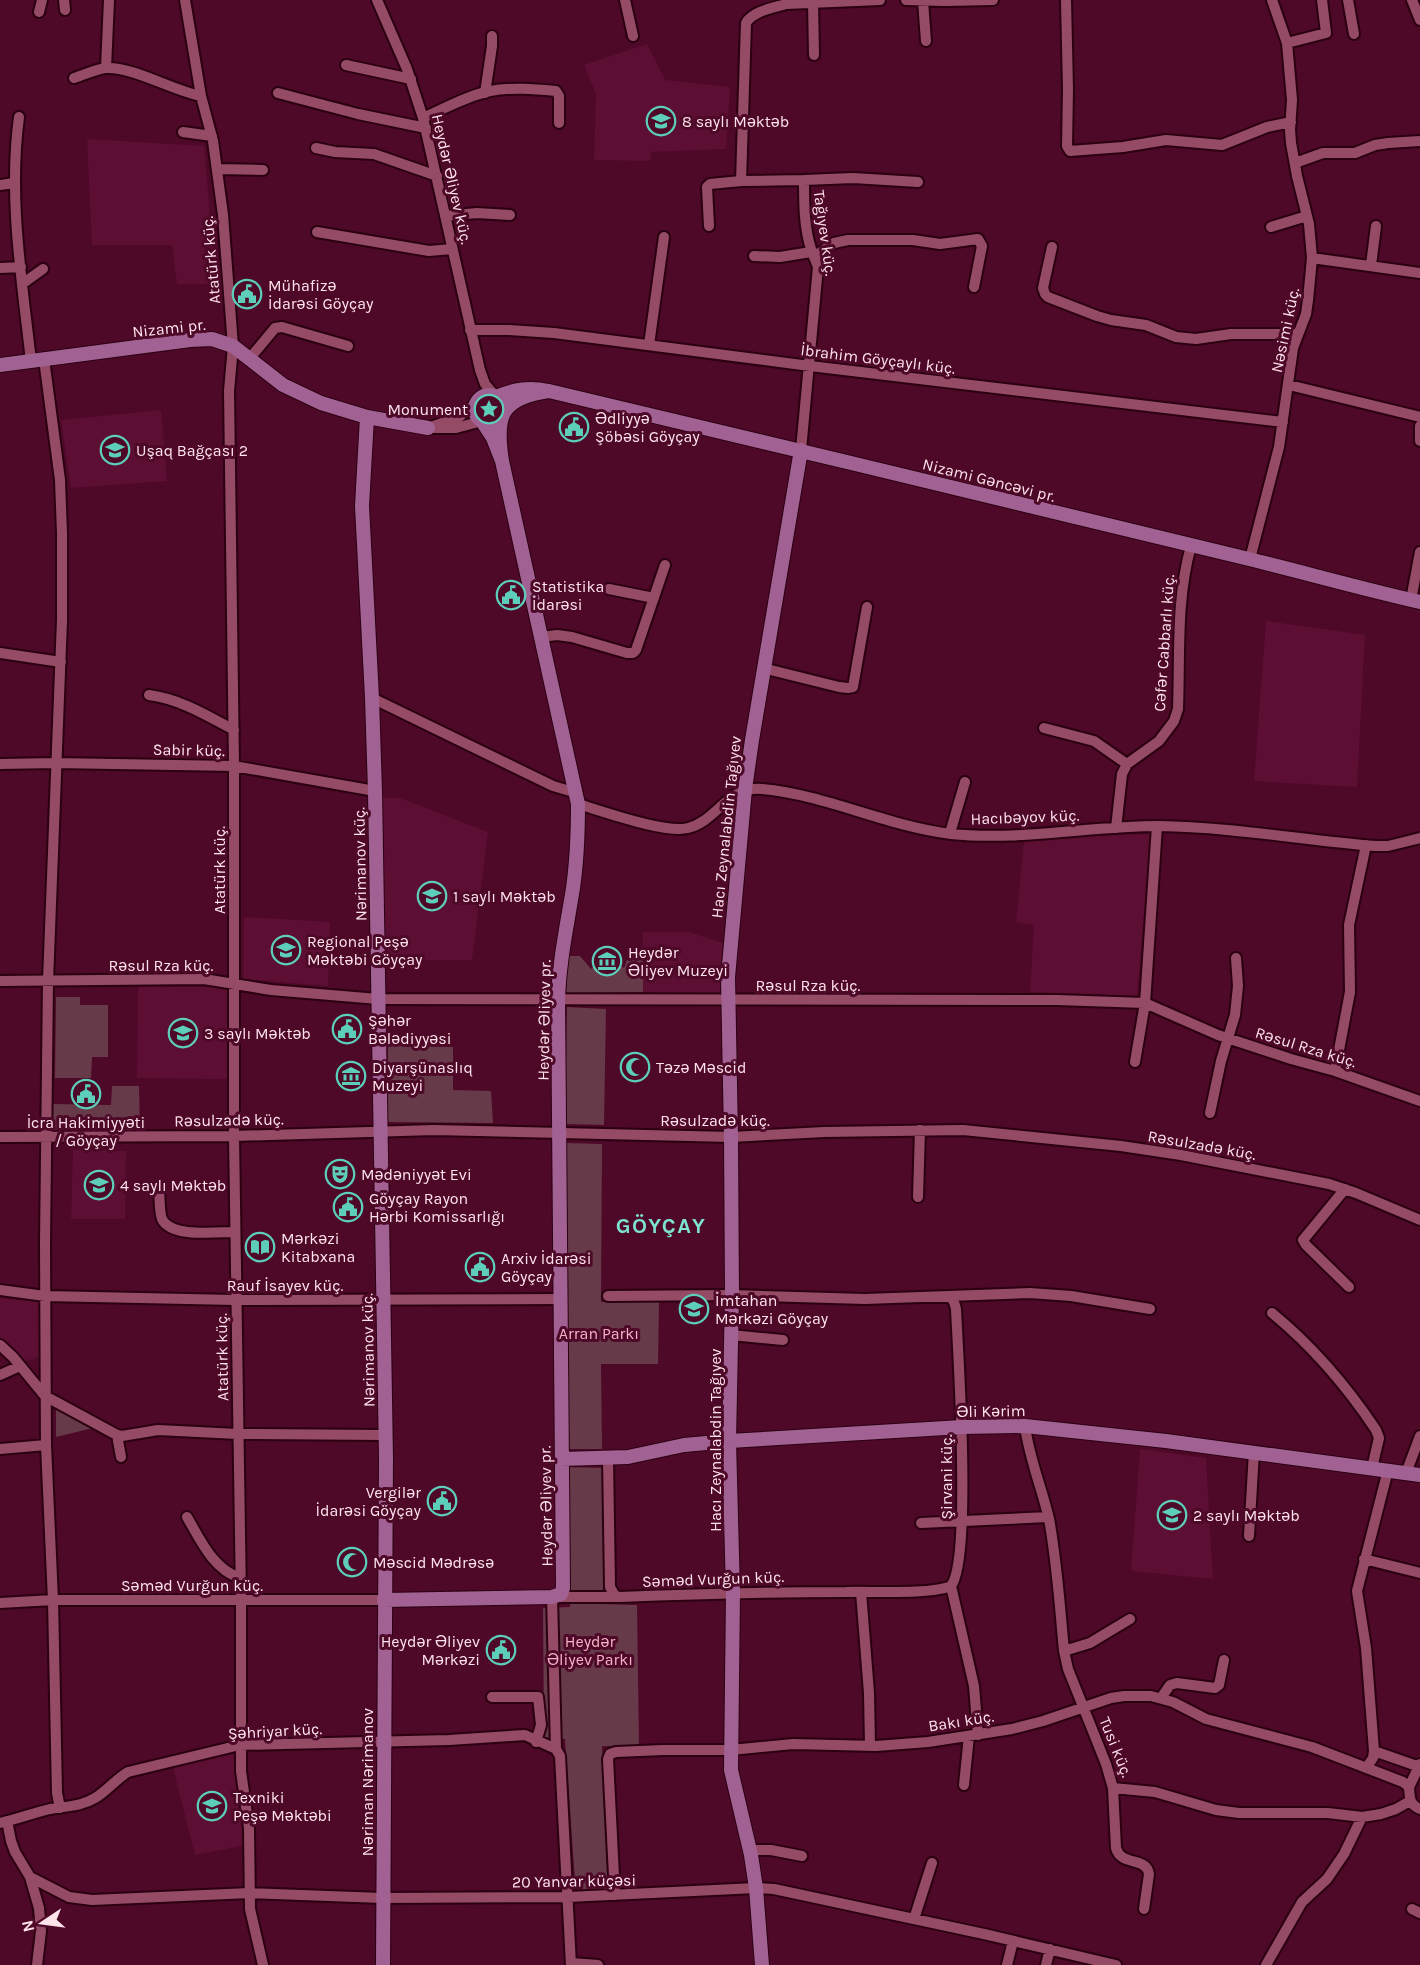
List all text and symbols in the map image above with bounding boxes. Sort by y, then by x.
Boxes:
school or university icon: 8 saylı Məktəb [645,105,677,137]
street label: Heydər Əliyev küç. [428,112,476,246]
place label: 8 saylı Məktəb [682,112,789,131]
street label: Tağıyev küç. [810,189,840,277]
street label: Atatürk küç. [198,215,224,305]
place label: Mühafizə İdarəsi Göyçay [268,276,374,313]
public building icon: Mühafizə İdarəsi Göyçay [231,278,263,310]
street label: Nəsimi küç. [1267,286,1303,374]
street label: Nizami pr. [131,315,207,341]
street label: İbrahim Göyçaylı küç. [800,340,957,378]
place icon: Monument [473,393,505,425]
place label: Monument [388,400,468,419]
place label: Ədliyyə Şöbəsi Göyçay [595,409,700,446]
public building icon: Ədliyyə Şöbəsi Göyçay [558,411,590,443]
school or university icon: Uşaq Bağçası 2 [99,434,131,466]
place label: Uşaq Bağçası 2 [136,441,248,460]
street label: Nizami Gəncəvi pr. [921,454,1058,506]
street label: Cəfər Cabbarlı küç. [1150,574,1178,712]
place label: Statistika İdarəsi [532,577,604,614]
public building icon: Statistika İdarəsi [495,579,527,611]
street label: Hacı Zeynalabdin Tağıyev [707,735,745,919]
street label: Sabir küç. [153,740,225,760]
street label: Hacıbəyov küç. [970,806,1080,828]
street label: Nərimanov küç. [350,807,370,921]
street label: Atatürk küç. [210,826,229,914]
school or university icon: 1 saylı Məktəb [416,880,448,912]
place label: 1 saylı Məktəb [453,887,556,906]
place label: Regional Peşə Məktəbi Göyçay [307,932,423,969]
school or university icon: Regional Peşə Məktəbi Göyçay [270,934,302,966]
place label: Heydər Əliyev Muzeyi [628,943,728,980]
museum icon: Heydər Əliyev Muzeyi [591,945,623,977]
street label: Rəsul Rza küç. [109,956,214,975]
street label: Heydər Əliyev pr. [533,959,555,1081]
street label: Rəsul Rza küç. [756,976,861,995]
place label: Şəhər Bələdiyyəsi [368,1011,451,1048]
public building icon: Şəhər Bələdiyyəsi [331,1013,363,1045]
school or university icon: 3 saylı Məktəb [167,1017,199,1049]
street label: Rəsul Rza küç. [1253,1023,1359,1071]
place label: 3 saylı Məktəb [204,1024,311,1043]
mosque icon: Təzə Məscid [619,1051,651,1083]
place label: Diyarşünaslıq Muzeyi [372,1058,473,1095]
place label: Təzə Məscid [656,1058,747,1077]
museum icon: Diyarşünaslıq Muzeyi [335,1060,367,1092]
public building icon: İcra Hakimiyyəti / Göyçay [70,1078,102,1110]
street label: Rəsulzadə küç. [174,1110,284,1130]
street label: Rəsulzadə küç. [660,1111,770,1130]
place label: İcra Hakimiyyəti / Göyçay [27,1113,145,1150]
street label: Rəsulzadə küç. [1146,1126,1258,1164]
theatre icon: Mədəniyyət Evi [324,1158,356,1190]
place label: Mədəniyyət Evi [361,1165,472,1184]
school or university icon: 4 saylı Məktəb [83,1169,115,1201]
place label: 4 saylı Məktəb [120,1176,226,1195]
place label: Göyçay Rayon Hərbi Komissarlığı [369,1189,505,1226]
public building icon: Göyçay Rayon Hərbi Komissarlığı [332,1191,364,1223]
district label: GÖYÇAY [616,1213,706,1239]
place label: Mərkəzi Kitabxana [281,1229,355,1266]
library icon: Mərkəzi Kitabxana [244,1231,276,1263]
place label: Arxiv İdarəsi Göyçay [501,1249,591,1286]
public building icon: Arxiv İdarəsi Göyçay [464,1251,496,1283]
street label: Rauf İsayev küç. [227,1276,343,1295]
place label: İmtahan Mərkəzi Göyçay [715,1291,829,1328]
street label: Nərimanov küç. [358,1293,378,1407]
school or university icon: İmtahan Mərkəzi Göyçay [678,1293,710,1325]
street label: Atatürk küç. [212,1313,232,1401]
park label: Arran Parkı [559,1324,639,1343]
street label: Hacı Zeynalabdin Tağıyev [706,1348,725,1532]
street label: Əli Kərim [956,1401,1026,1421]
street label: Şirvani küç. [937,1434,956,1520]
street label: Heydər Əliyev pr. [535,1445,557,1567]
place label: Vergilər İdarəsi Göyçay [316,1483,422,1520]
public building icon: Vergilər İdarəsi Göyçay [426,1485,458,1517]
school or university icon: 2 saylı Məktəb [1156,1499,1188,1531]
place label: 2 saylı Məktəb [1193,1506,1300,1525]
mosque icon: Məscid Mədrəsə [336,1546,368,1578]
place label: Məscid Mədrəsə [373,1553,494,1572]
street label: Səməd Vurğun küç. [642,1567,785,1591]
street label: Səməd Vurğun küç. [121,1576,263,1595]
place label: Heydər Əliyev Mərkəzi [381,1632,480,1669]
park label: Heydər Əliyev Parkı [547,1632,633,1669]
public building icon: Heydər Əliyev Mərkəzi [485,1634,517,1666]
street label: Bakı küç. [927,1706,995,1736]
street label: Nəriman Nərimanov [358,1708,377,1856]
street label: Tusi küç. [1095,1714,1137,1780]
street label: Şəhriyar küç. [227,1719,323,1743]
place label: Texniki Peşə Məktəbi [233,1788,332,1825]
school or university icon: Texniki Peşə Məktəbi [196,1790,228,1822]
street label: 20 Yanvar küçəsi [512,1870,636,1892]
north arrow [12,1893,72,1953]
text: N [17,1919,38,1934]

